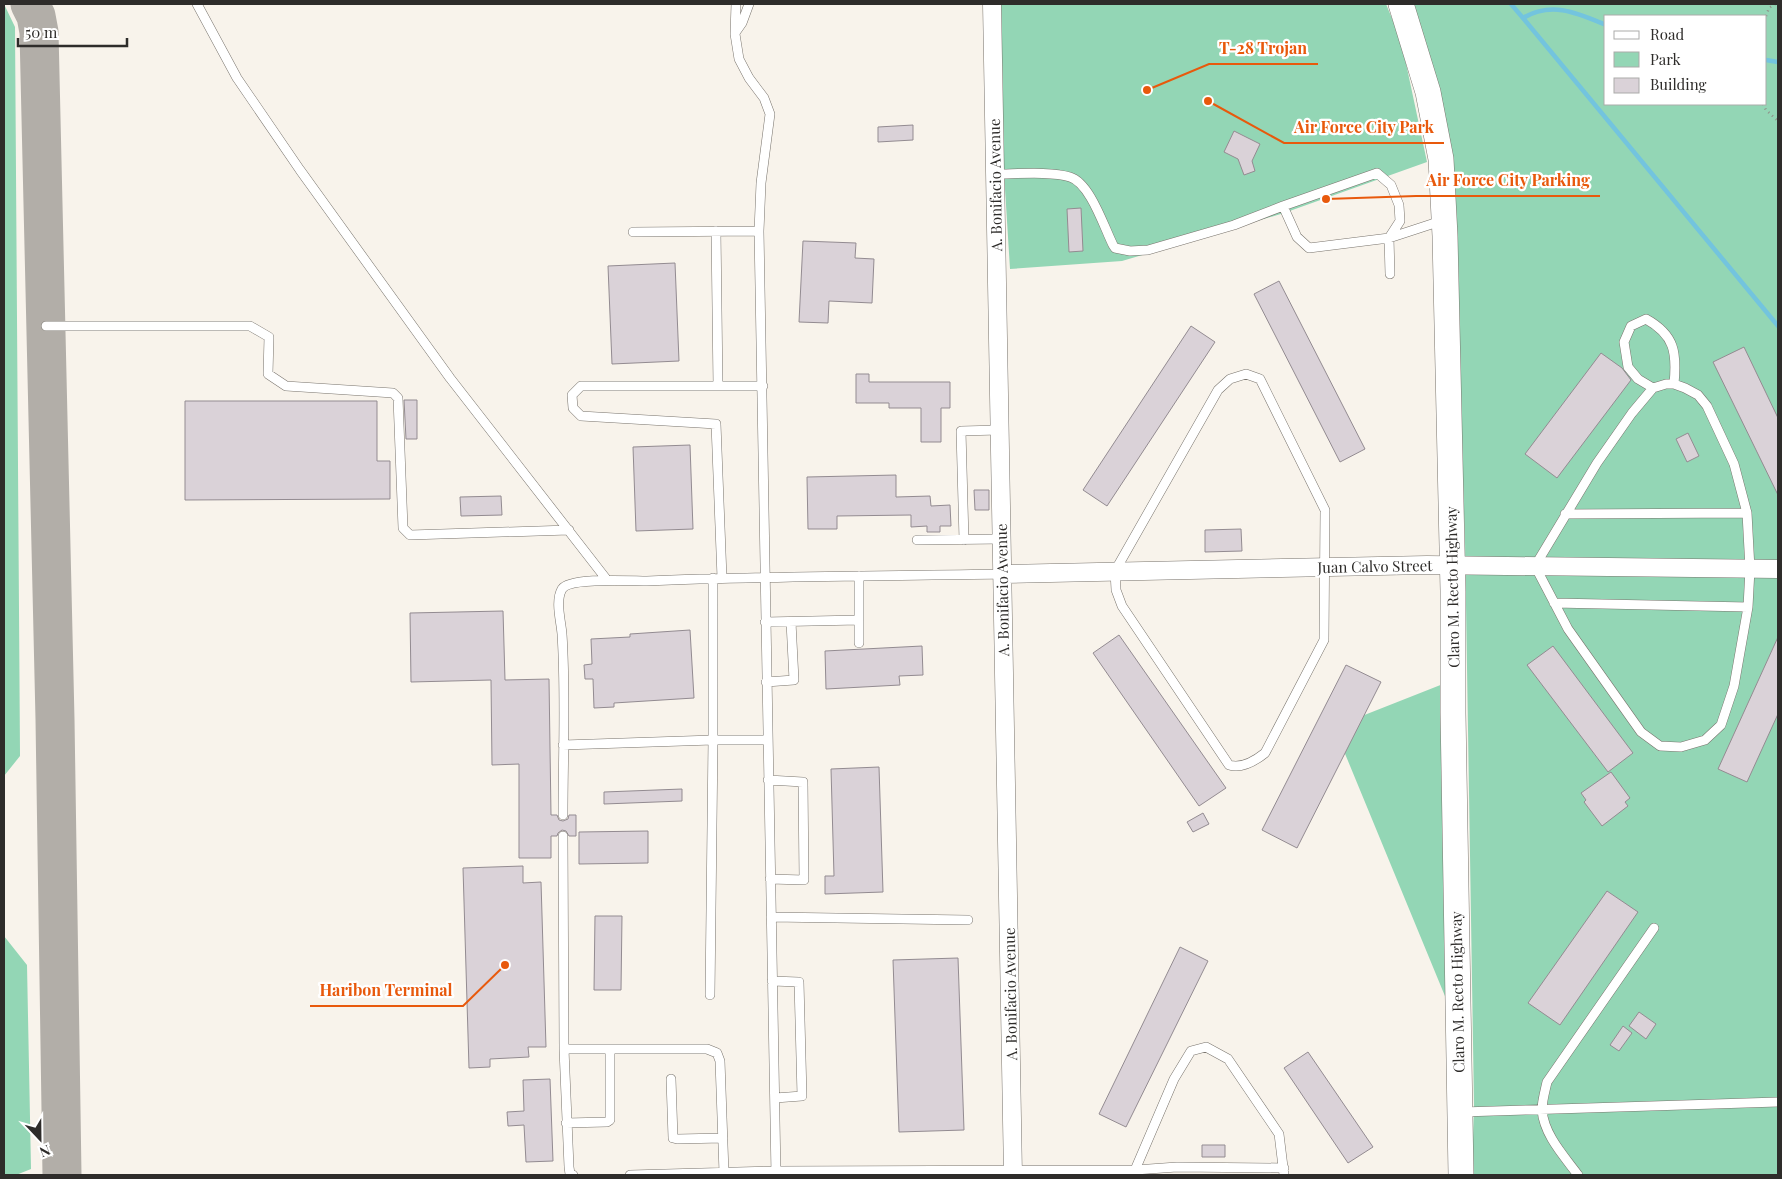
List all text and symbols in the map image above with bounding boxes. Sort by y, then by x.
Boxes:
scale bar [18,15,126,47]
legend [1604,15,1767,105]
text: 50 m [25,22,58,42]
text: Road [1650,24,1684,44]
callout: T-28 Trojan [1209,33,1318,64]
text: T-28 Trojan [1219,37,1307,58]
text: Park [1650,49,1682,69]
text: Building [1650,74,1707,94]
callout: Air Force City Park [1284,112,1444,143]
text: Air Force City Park [1293,116,1435,137]
street label: A. Bonifacio Avenue [984,118,1006,253]
callout: Air Force City Parking [1416,165,1600,196]
text: Air Force City Parking [1425,169,1590,190]
street label: Claro M. Recto Highway [1441,506,1463,668]
street label: A. Bonifacio Avenue [991,523,1013,658]
street label: Juan Calvo Street [1316,555,1433,577]
street label: Claro M. Recto Highway [1446,911,1468,1073]
street label: A. Bonifacio Avenue [999,927,1021,1062]
callout: Haribon Terminal [310,975,463,1006]
text: Haribon Terminal [319,979,453,1000]
north arrow [15,1114,65,1164]
text: N [37,1141,53,1162]

